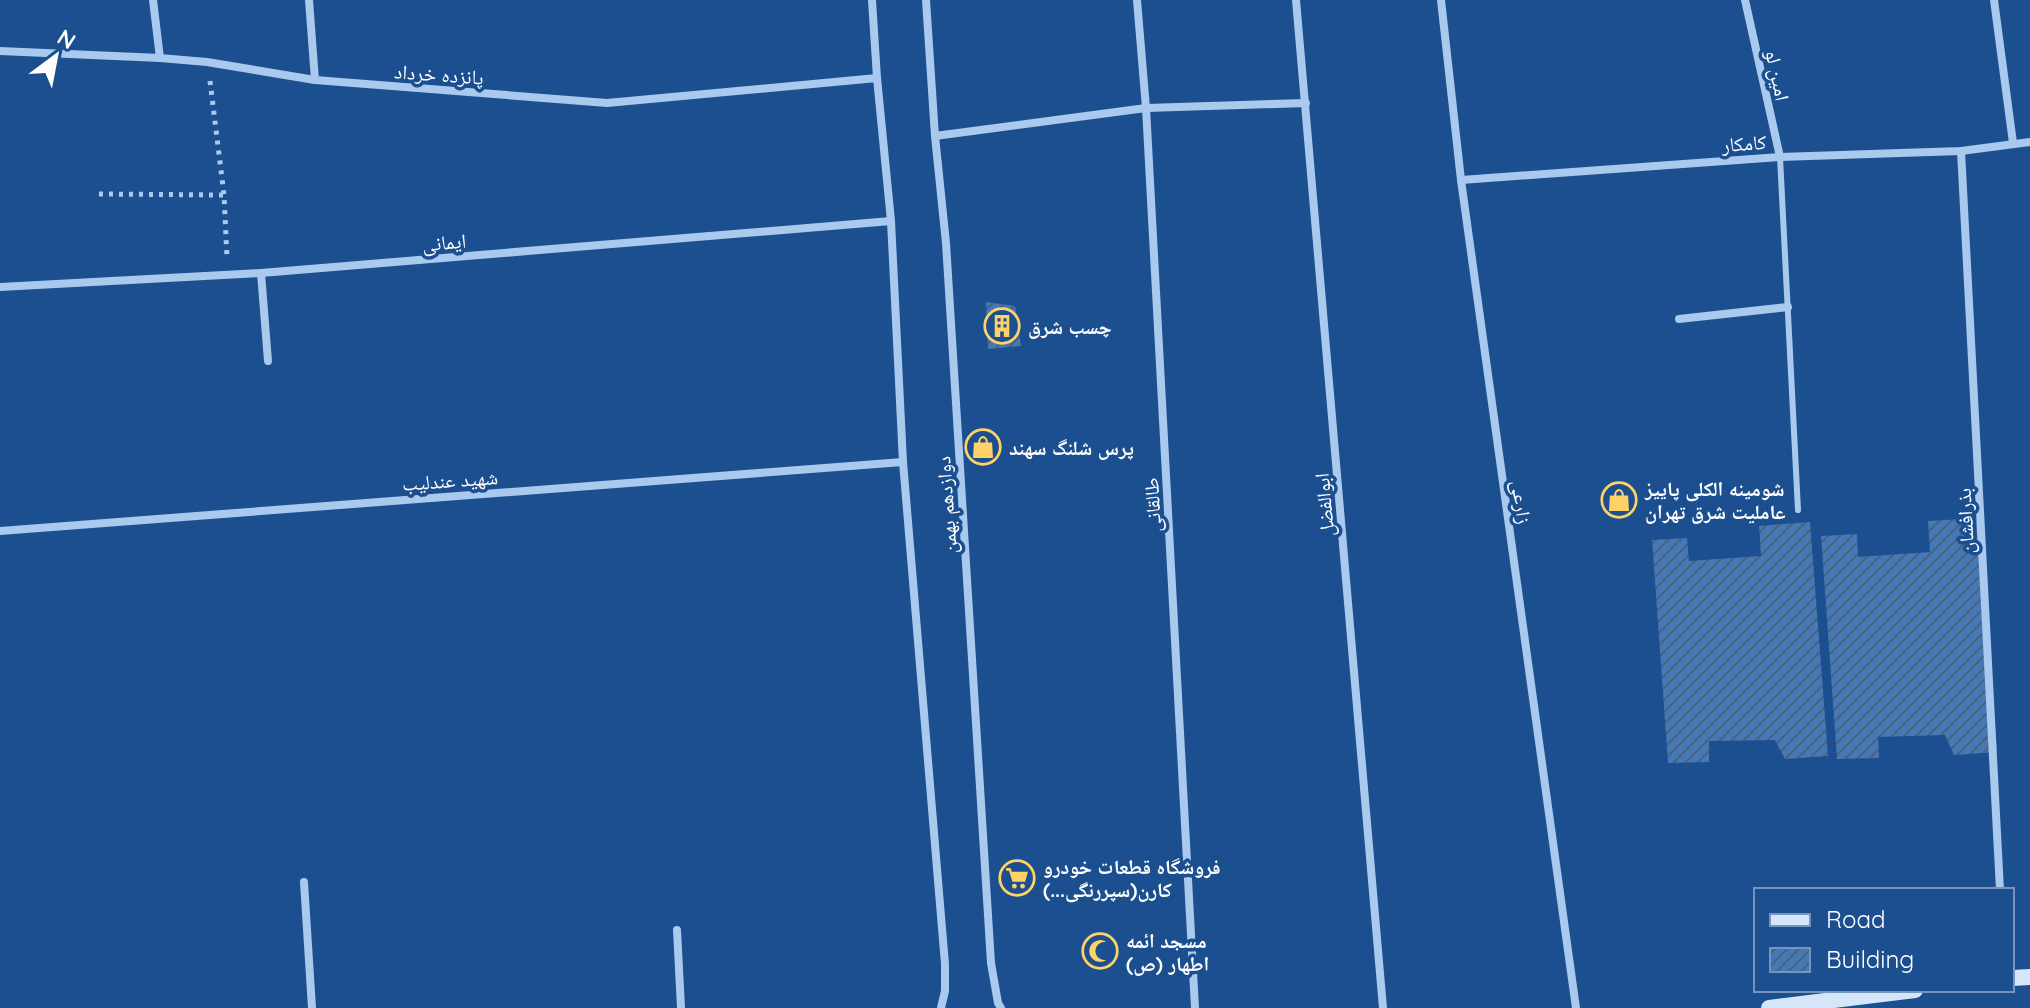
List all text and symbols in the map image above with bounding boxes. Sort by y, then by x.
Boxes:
north arrow [16,16,96,96]
text: N [52,23,81,55]
street label: امین لو [1760,47,1796,103]
street label: پانزده خرداد [393,58,485,90]
street label: کامکار [1720,129,1767,157]
street label: ایمانی [421,228,467,256]
building icon: چسب شرق [983,307,1021,345]
place label: چسب شرق [1028,314,1112,339]
shop icon: پرس شلنگ سهند [964,428,1002,466]
place label: پرس شلنگ سهند [1009,435,1134,460]
street label: دوازدهم بهمن [930,455,964,555]
street label: شهید عندلیب [401,464,499,496]
street label: ابوالفضل [1309,472,1339,538]
place label: شومینه الکلی پاییز عاملیت شرق تهران [1644,476,1786,524]
street label: طالقانی [1138,477,1166,533]
street label: زارعی [1507,478,1537,526]
shop icon: شومینه الکلی پاییز عاملیت شرق تهران [1600,481,1638,519]
street label: بذرافشان [1951,487,1979,555]
place label: فروشگاه قطعات خودرو کارن(سپررنگی...) [1043,854,1221,903]
supermarket icon: فروشگاه قطعات خودرو کارن(سپررنگی...) [998,859,1036,897]
legend [1754,888,2014,992]
text: Road [1826,904,1886,934]
place label: مسجد ائمه اطهار (ص) [1126,928,1209,976]
mosque icon: مسجد ائمه اطهار (ص) [1081,932,1119,970]
text: Building [1826,944,1914,974]

